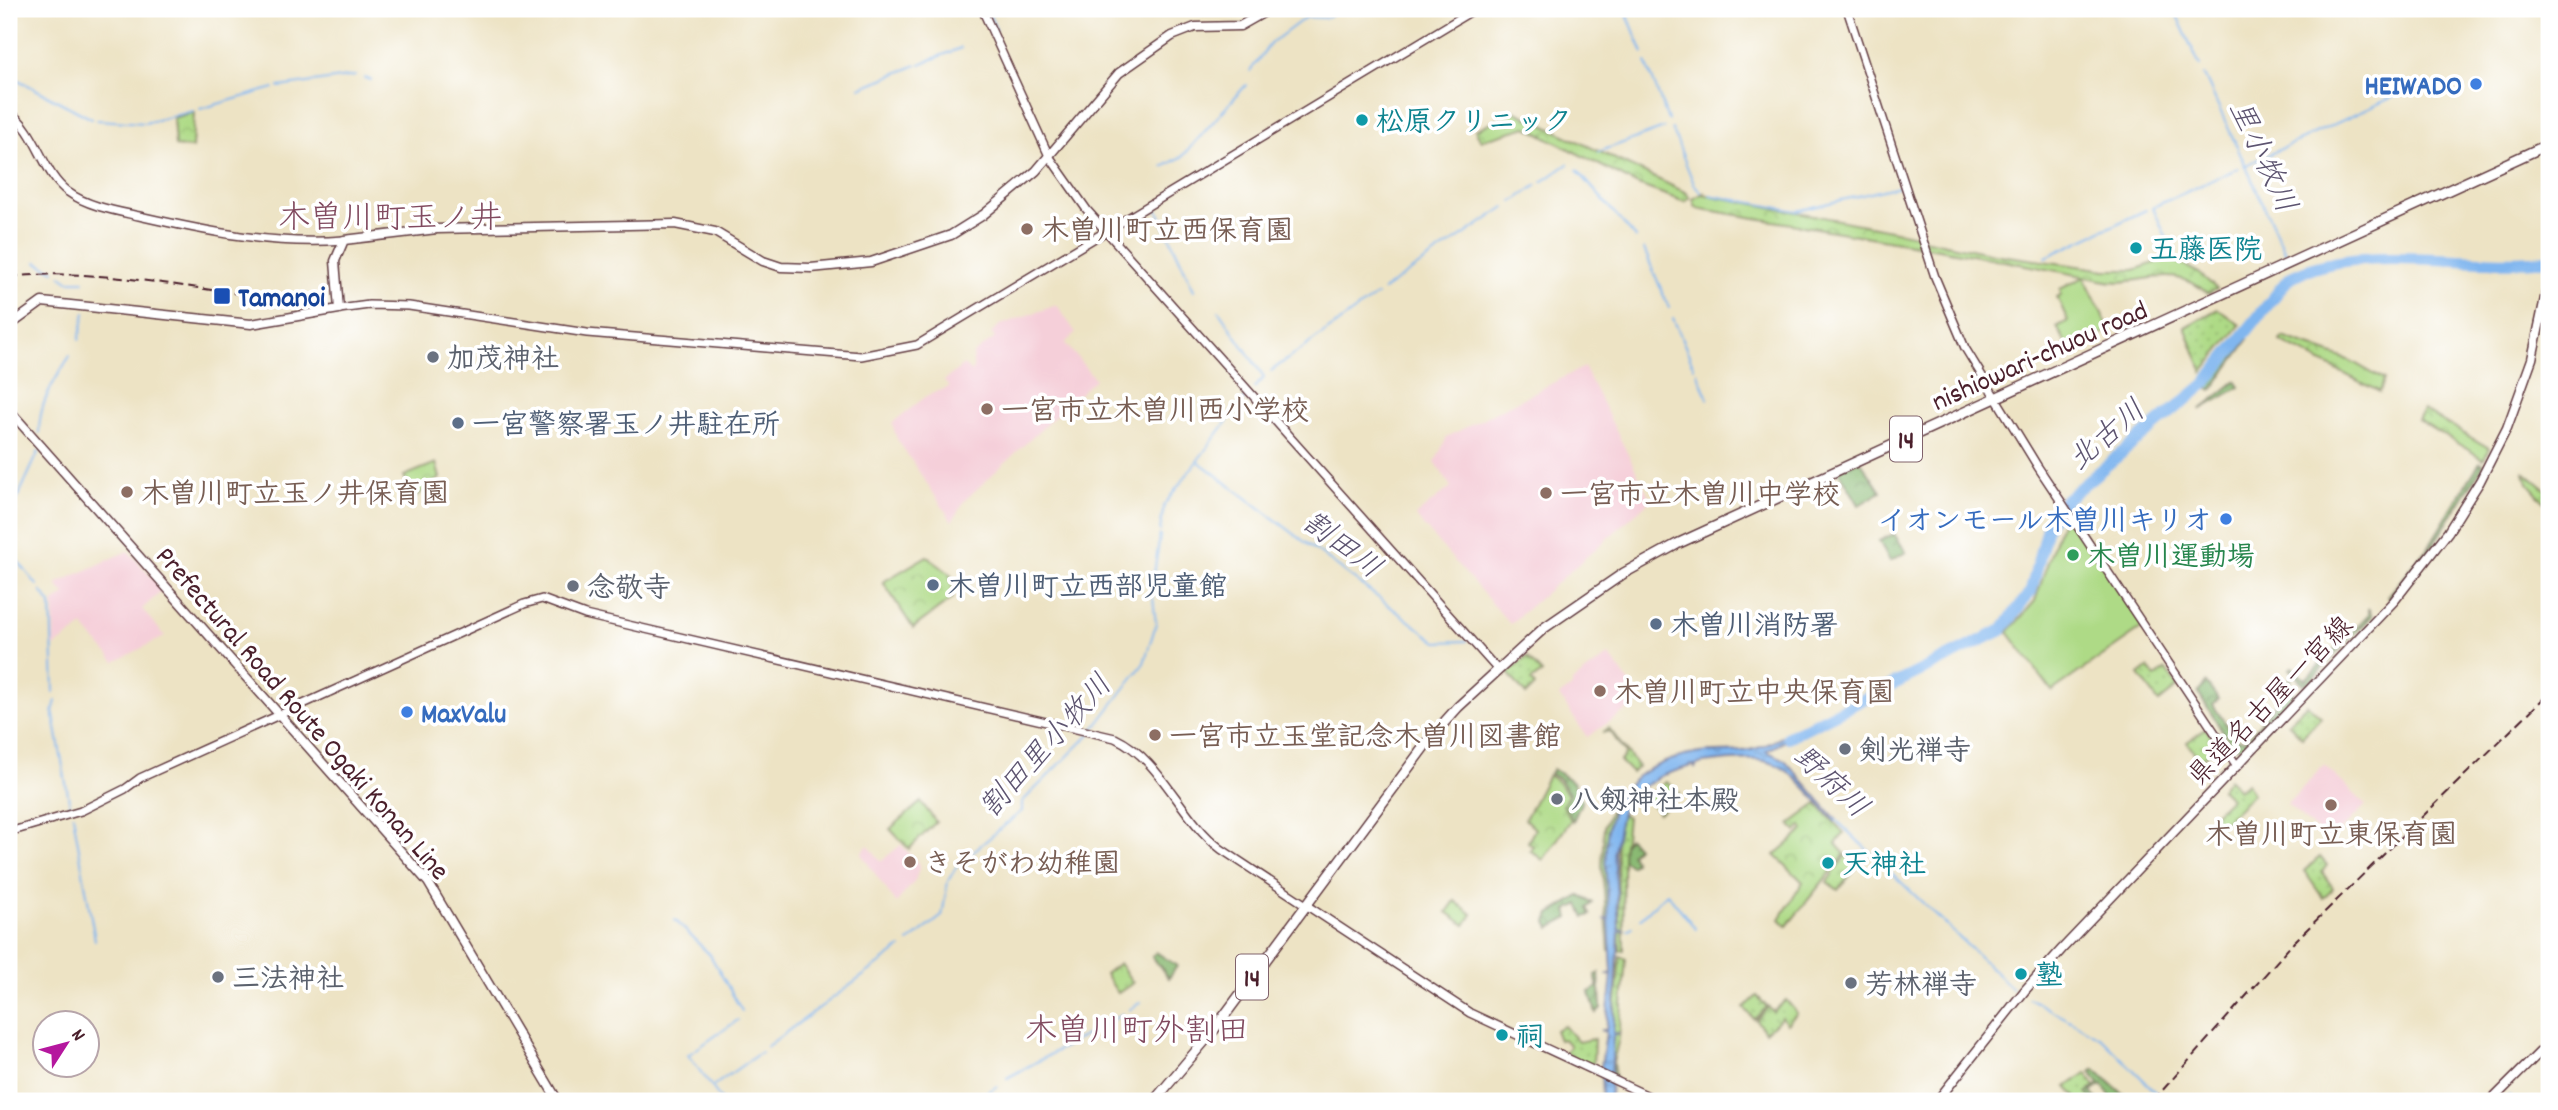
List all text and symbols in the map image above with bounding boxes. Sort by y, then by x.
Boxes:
place label: HEIWADO [2364,69,2462,109]
marker: HEIWADO [2468,76,2484,92]
water label: 里小牧川 [2215,94,2305,221]
place label: 松原クリニック [1376,105,1572,145]
marker: 松原クリニック [1354,112,1370,128]
district label: 木曽川町玉ノ井 [278,198,502,244]
place label: 木曽川町立西保育園 [1041,214,1293,254]
marker: 木曽川町立西保育園 [1019,221,1035,237]
place label: 五藤医院 [2150,233,2262,273]
marker: 五藤医院 [2128,240,2144,256]
place label: Tamanoi [238,281,325,321]
marker: Tamanoi [212,286,232,306]
street label: nishiowari-chuou road [1927,293,2155,424]
place label: 加茂神社 [447,342,559,382]
marker: 加茂神社 [425,349,441,365]
water label: 北古川 [2061,392,2157,483]
place label: 一宮市立木曽川西小学校 [1001,394,1309,434]
marker: 一宮市立木曽川西小学校 [979,401,995,417]
place label: 一宮警察署玉ノ井駐在所 [472,408,780,448]
marker: 一宮警察署玉ノ井駐在所 [450,415,466,431]
road number: 14 [1890,416,1922,462]
place label: 木曽川町立玉ノ井保育園 [141,477,449,517]
place label: 一宮市立木曽川中学校 [1560,478,1840,518]
marker: 木曽川町立玉ノ井保育園 [119,484,135,500]
marker: 一宮市立木曽川中学校 [1538,485,1554,501]
water label: 割田川 [1291,503,1389,592]
place label: イオンモール木曽川キリオ [1878,504,2212,544]
marker: イオンモール木曽川キリオ [2218,511,2234,527]
street label: Prefectural Road Route Ogaki Konan Line [144,540,457,891]
place label: 木曽川運動場 [2087,540,2255,580]
marker: 木曽川運動場 [2065,547,2081,563]
place label: 木曽川町立西部児童館 [947,570,1227,610]
place label: 念敬寺 [587,571,671,611]
marker: 木曽川町立西部児童館 [925,577,941,593]
marker: 念敬寺 [565,578,581,594]
place label: 木曽川消防署 [1670,609,1838,649]
street label: 県道名古屋一宮線 [2180,609,2365,798]
marker: 木曽川消防署 [1648,616,1664,632]
water label: 割田里小牧川 [972,667,1125,829]
place label: 木曽川町立中央保育園 [1614,676,1894,716]
marker: 木曽川町立中央保育園 [1592,683,1608,699]
place label: MaxValu [421,697,506,737]
marker: MaxValu [399,704,415,720]
place label: 一宮市立玉堂記念木曽川図書館 [1169,720,1561,760]
marker: 一宮市立玉堂記念木曽川図書館 [1147,727,1163,743]
place label: 剣光禅寺 [1859,734,1971,774]
water label: 野府川 [1781,738,1877,831]
marker: 剣光禅寺 [1837,741,1853,757]
place label: 八剱神社本殿 [1571,784,1739,824]
marker: 八剱神社本殿 [1549,791,1565,807]
marker: 木曽川町立東保育園 [2323,797,2339,813]
place label: 木曽川町立東保育園 [2205,818,2457,858]
place label: きそがわ幼稚園 [924,847,1120,887]
place label: 天神社 [1842,848,1926,888]
marker: きそがわ幼稚園 [902,854,918,870]
marker: 天神社 [1820,855,1836,871]
road number: 14 [1236,954,1268,1000]
place label: 塾 [2035,959,2063,999]
place label: 三法神社 [232,962,344,1002]
marker: 塾 [2013,966,2029,982]
place label: 芳林禅寺 [1865,968,1977,1008]
marker: 三法神社 [210,969,226,985]
marker: 芳林禅寺 [1843,975,1859,991]
north arrow [32,1009,102,1078]
district label: 木曽川町外割田 [1025,1011,1249,1057]
place label: 祠 [1516,1020,1544,1060]
text: N [63,1024,91,1048]
marker: 祠 [1494,1027,1510,1043]

